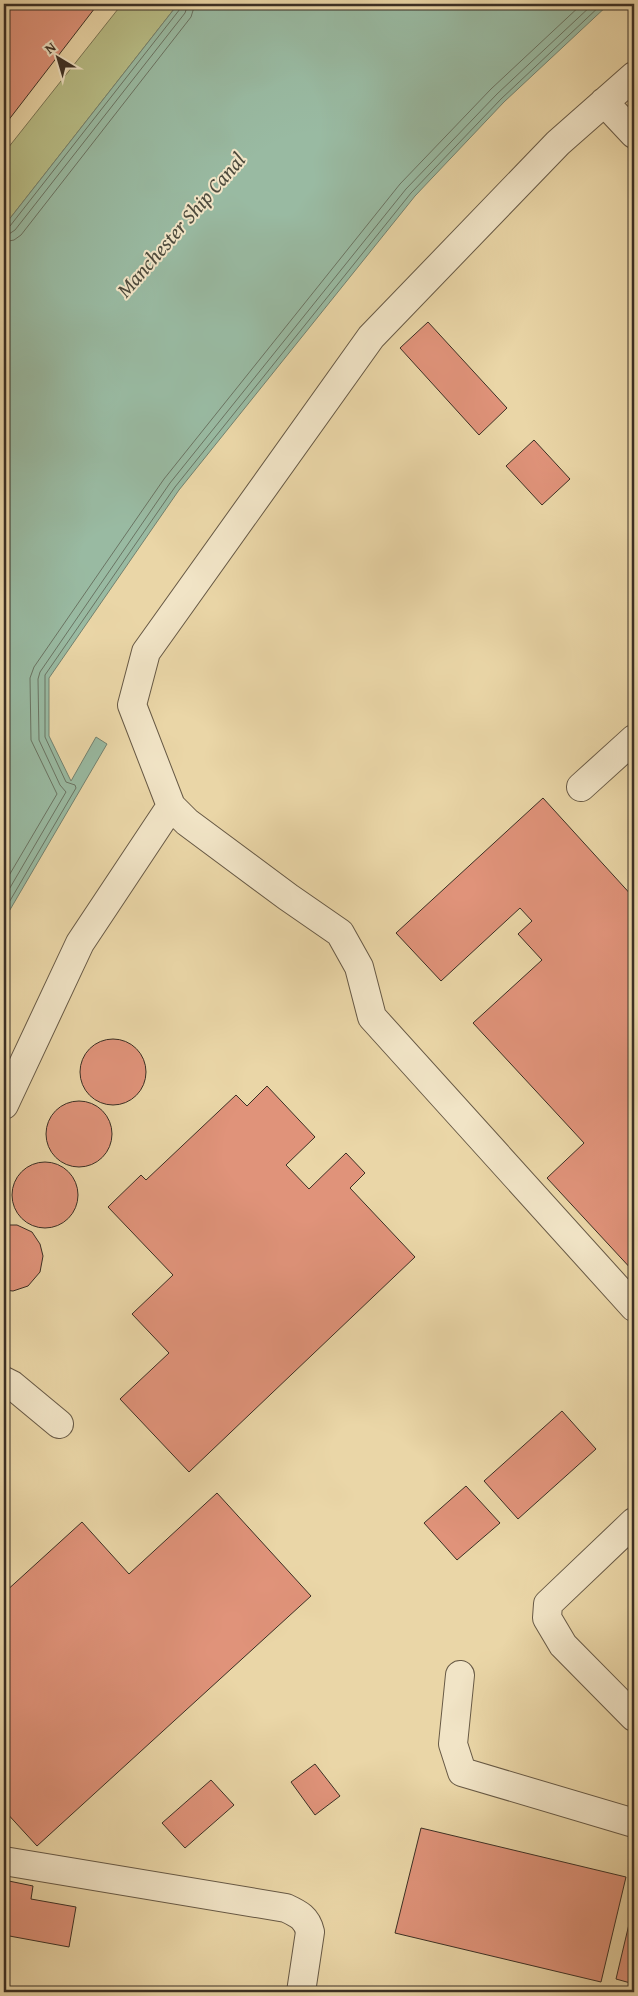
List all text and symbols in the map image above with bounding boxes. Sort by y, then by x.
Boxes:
north arrow [32,32,82,82]
text: N [40,37,60,59]
water label: Manchester Ship Canal [109,145,252,304]

